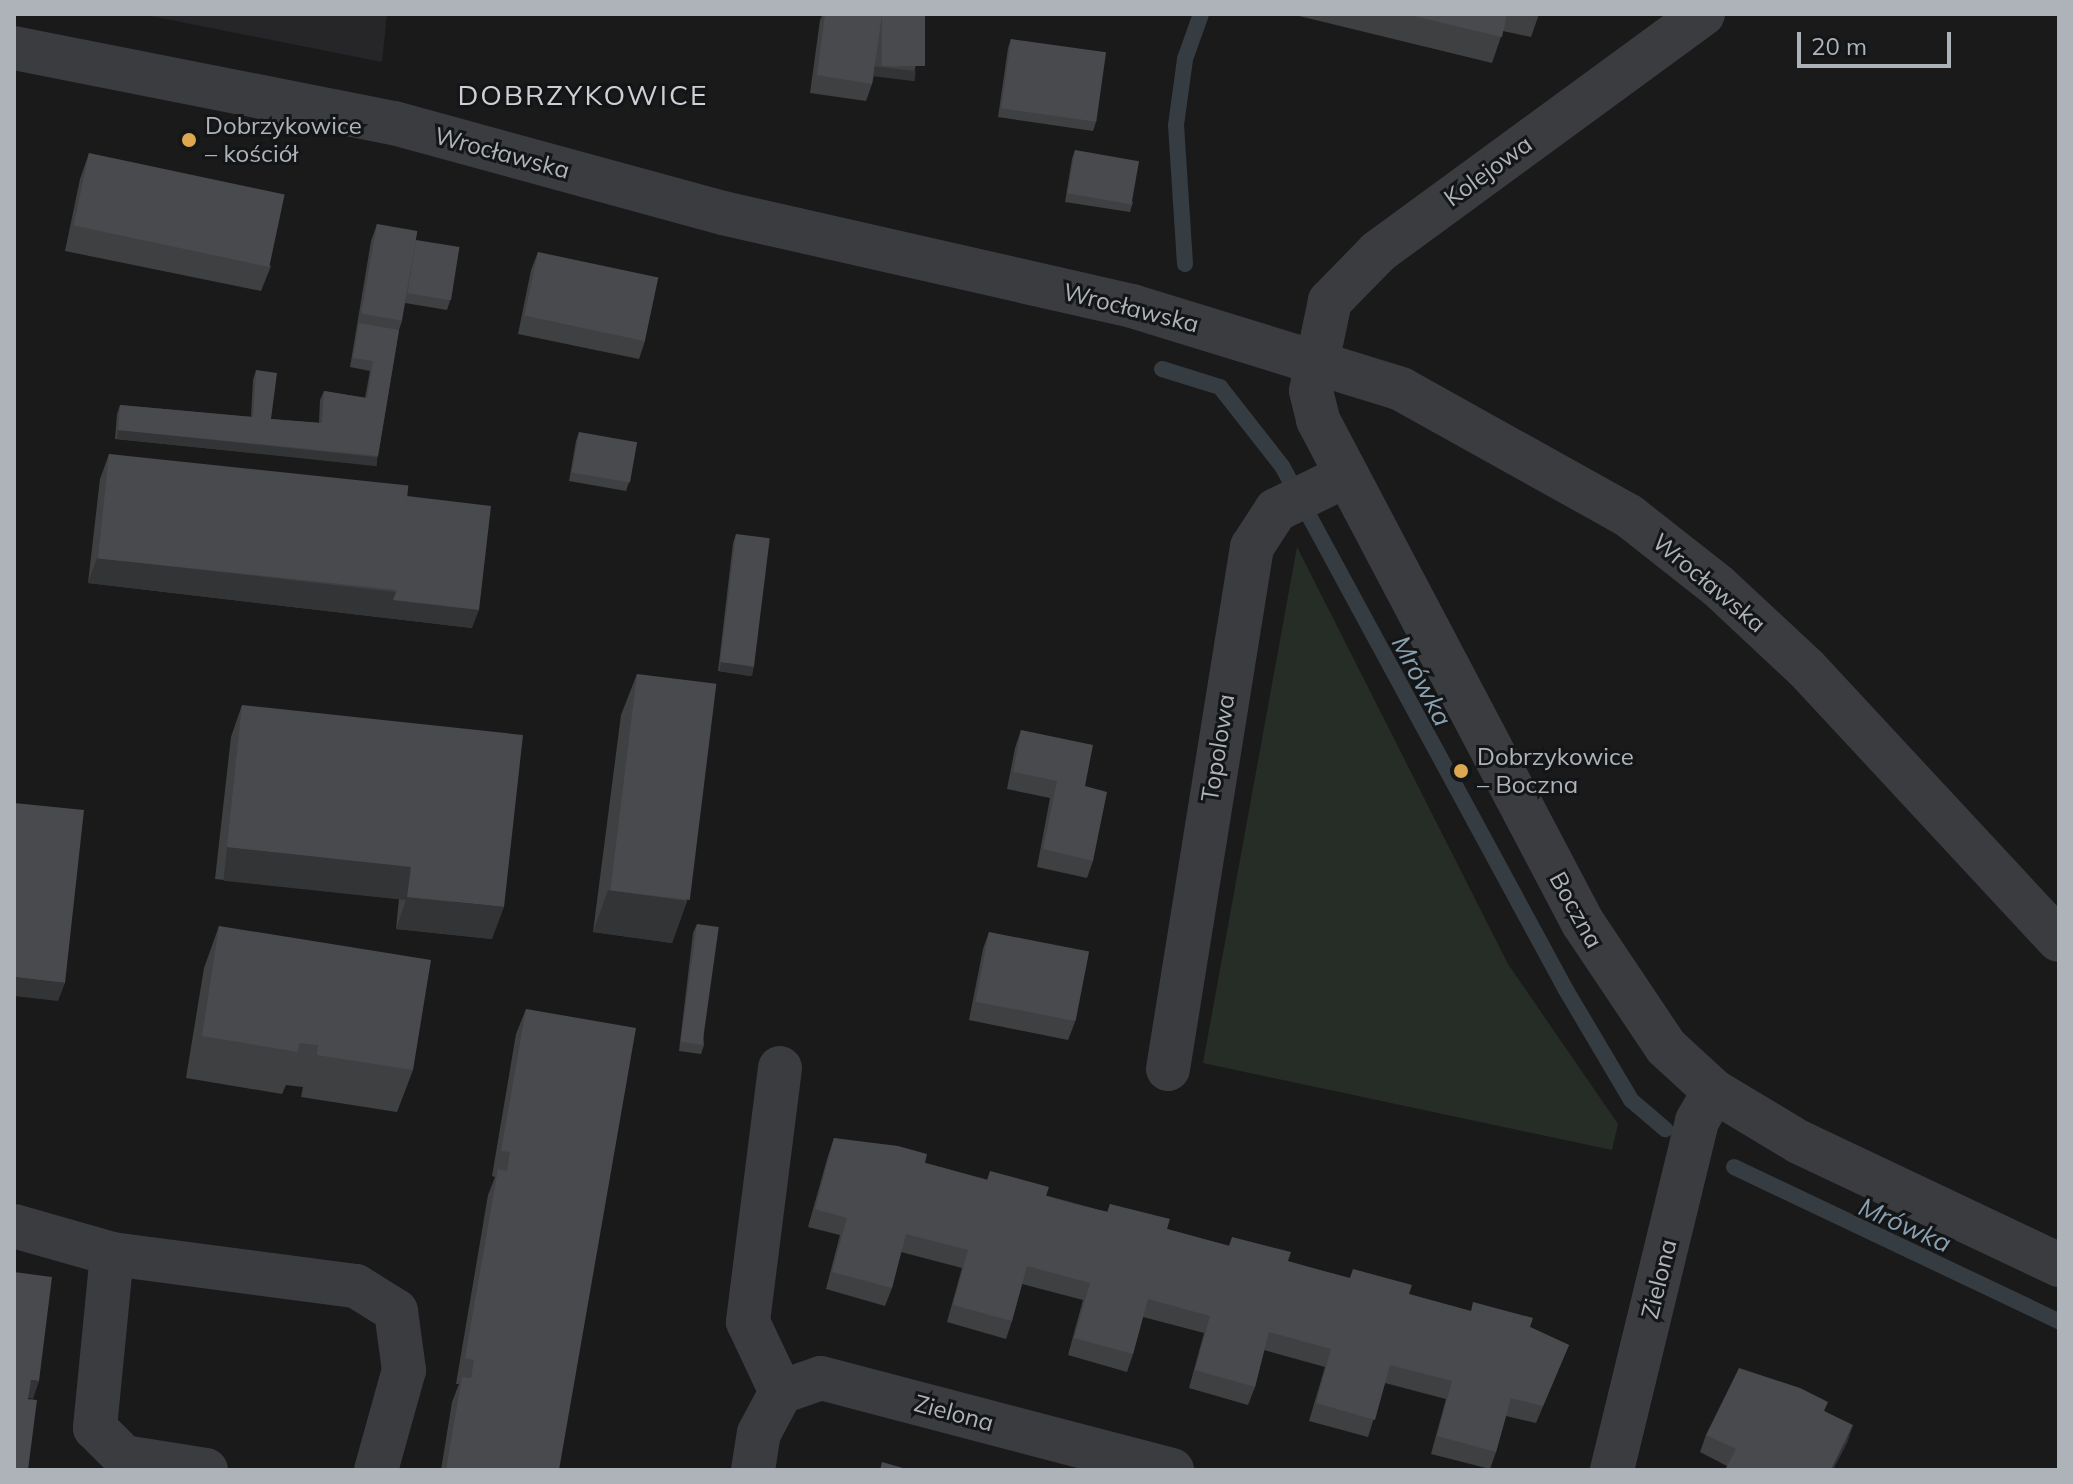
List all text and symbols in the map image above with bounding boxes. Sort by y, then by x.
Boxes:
scale bar [1801,16,1955,66]
text: 20 m [1811,31,1867,61]
district label: DOBRZYKOWICE [457,78,709,112]
place label: Dobrzykowice – kościół [205,112,362,168]
street label: Wrocławska [431,121,573,185]
street label: Kolejowa [1438,129,1538,213]
marker: Dobrzykowice – kościół [180,131,198,149]
street label: Wrocławska [1060,277,1202,339]
street label: Wrocławska [1647,527,1771,639]
water label: Mrówka [1385,631,1459,731]
street label: Topolowa [1195,692,1241,804]
place label: Dobrzykowice – Boczna [1477,743,1634,799]
marker: Dobrzykowice – Boczna [1452,762,1470,780]
street label: Boczna [1543,867,1609,953]
water label: Mrówka [1854,1191,1956,1259]
street label: Zielona [1635,1236,1683,1322]
street label: Zielona [911,1389,997,1437]

